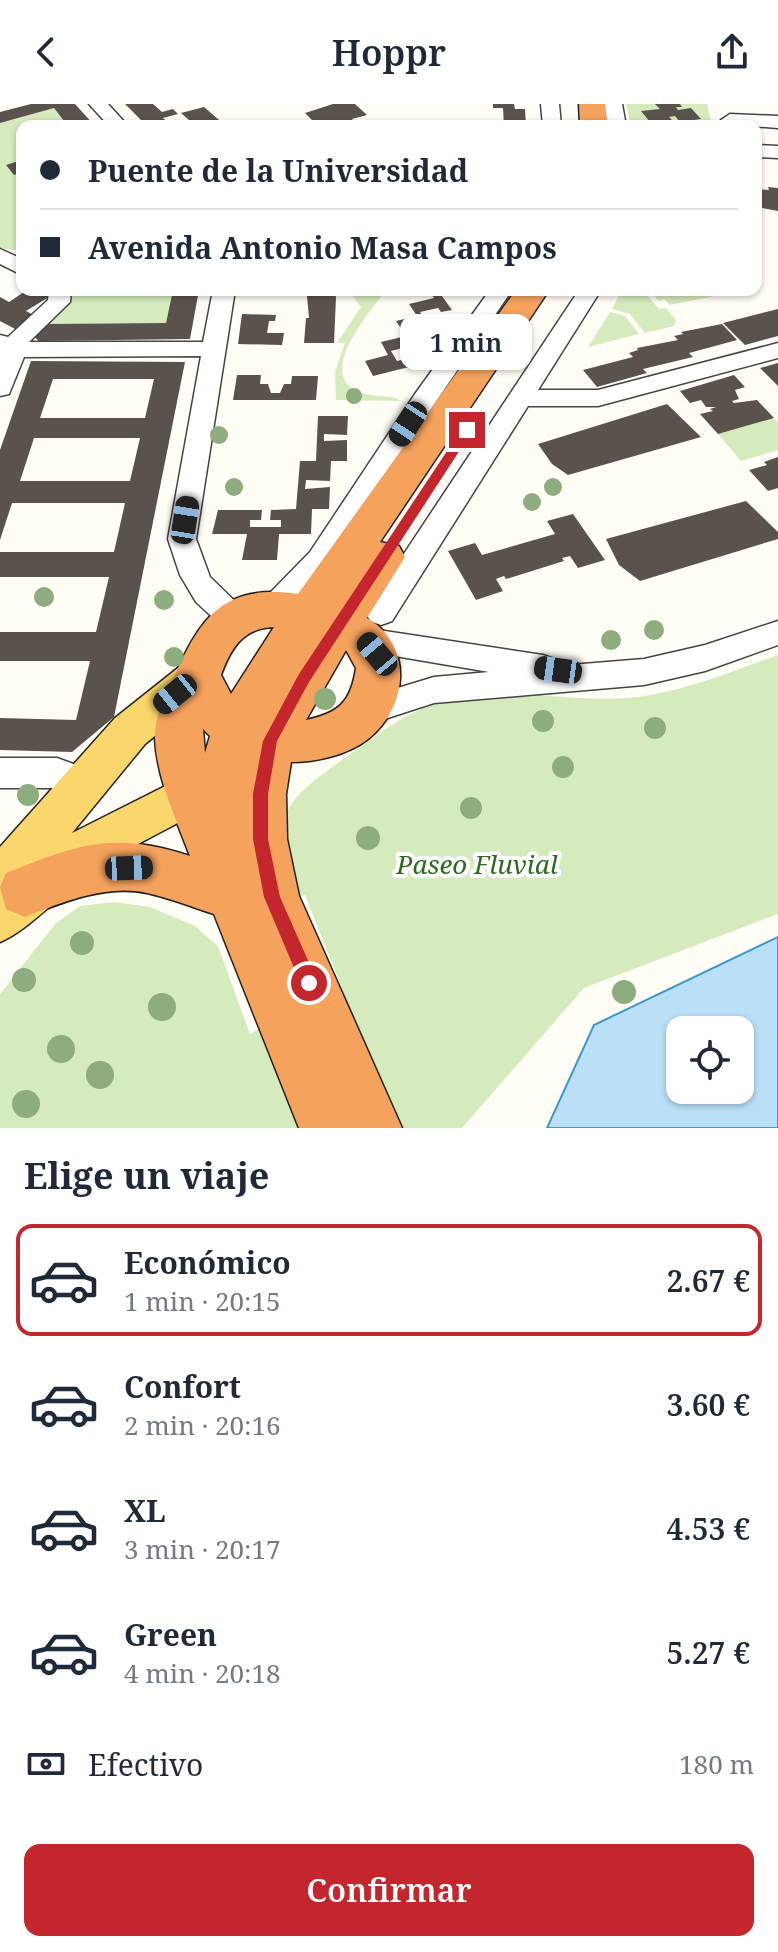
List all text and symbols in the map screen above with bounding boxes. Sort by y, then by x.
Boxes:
text: Hoppr [332,28,446,77]
icon: back [24,30,68,74]
icon: share [710,30,754,74]
text: Puente de la Universidad [88,150,468,191]
text: Avenida Antonio Masa Campos [88,227,557,268]
callout: 1 min [401,314,533,370]
text: 1 min [430,324,502,360]
car [385,397,431,451]
route end [449,412,485,448]
car [169,494,201,546]
car [352,628,402,680]
car [533,655,583,685]
car [149,670,201,718]
park label: Paseo Fluvial [395,846,558,882]
car [105,855,153,881]
route start [291,965,327,1001]
map controls [666,1016,754,1104]
button: locate [666,1016,754,1104]
text: Elige un viaje [24,1151,269,1200]
text: Económico [124,1242,291,1283]
icon: car [28,1244,100,1316]
text: 2.67 € [666,1260,750,1301]
text: 1 min · 20:15 [124,1283,281,1319]
text: Confort [124,1366,241,1407]
icon: car [28,1368,100,1440]
text: 3.60 € [666,1384,750,1425]
text: 2 min · 20:16 [124,1407,281,1443]
text: XL [124,1490,166,1531]
icon: car [28,1492,100,1564]
text: 4.53 € [666,1508,750,1549]
text: 3 min · 20:17 [124,1531,281,1567]
text: Green [124,1614,217,1655]
icon: car [28,1616,100,1688]
text: 5.27 € [666,1632,750,1673]
text: 4 min · 20:18 [124,1655,281,1691]
icon: cash [24,1742,68,1786]
text: Efectivo [88,1744,203,1785]
text: 180 m [679,1746,754,1782]
button: Confirmar [24,1844,754,1936]

